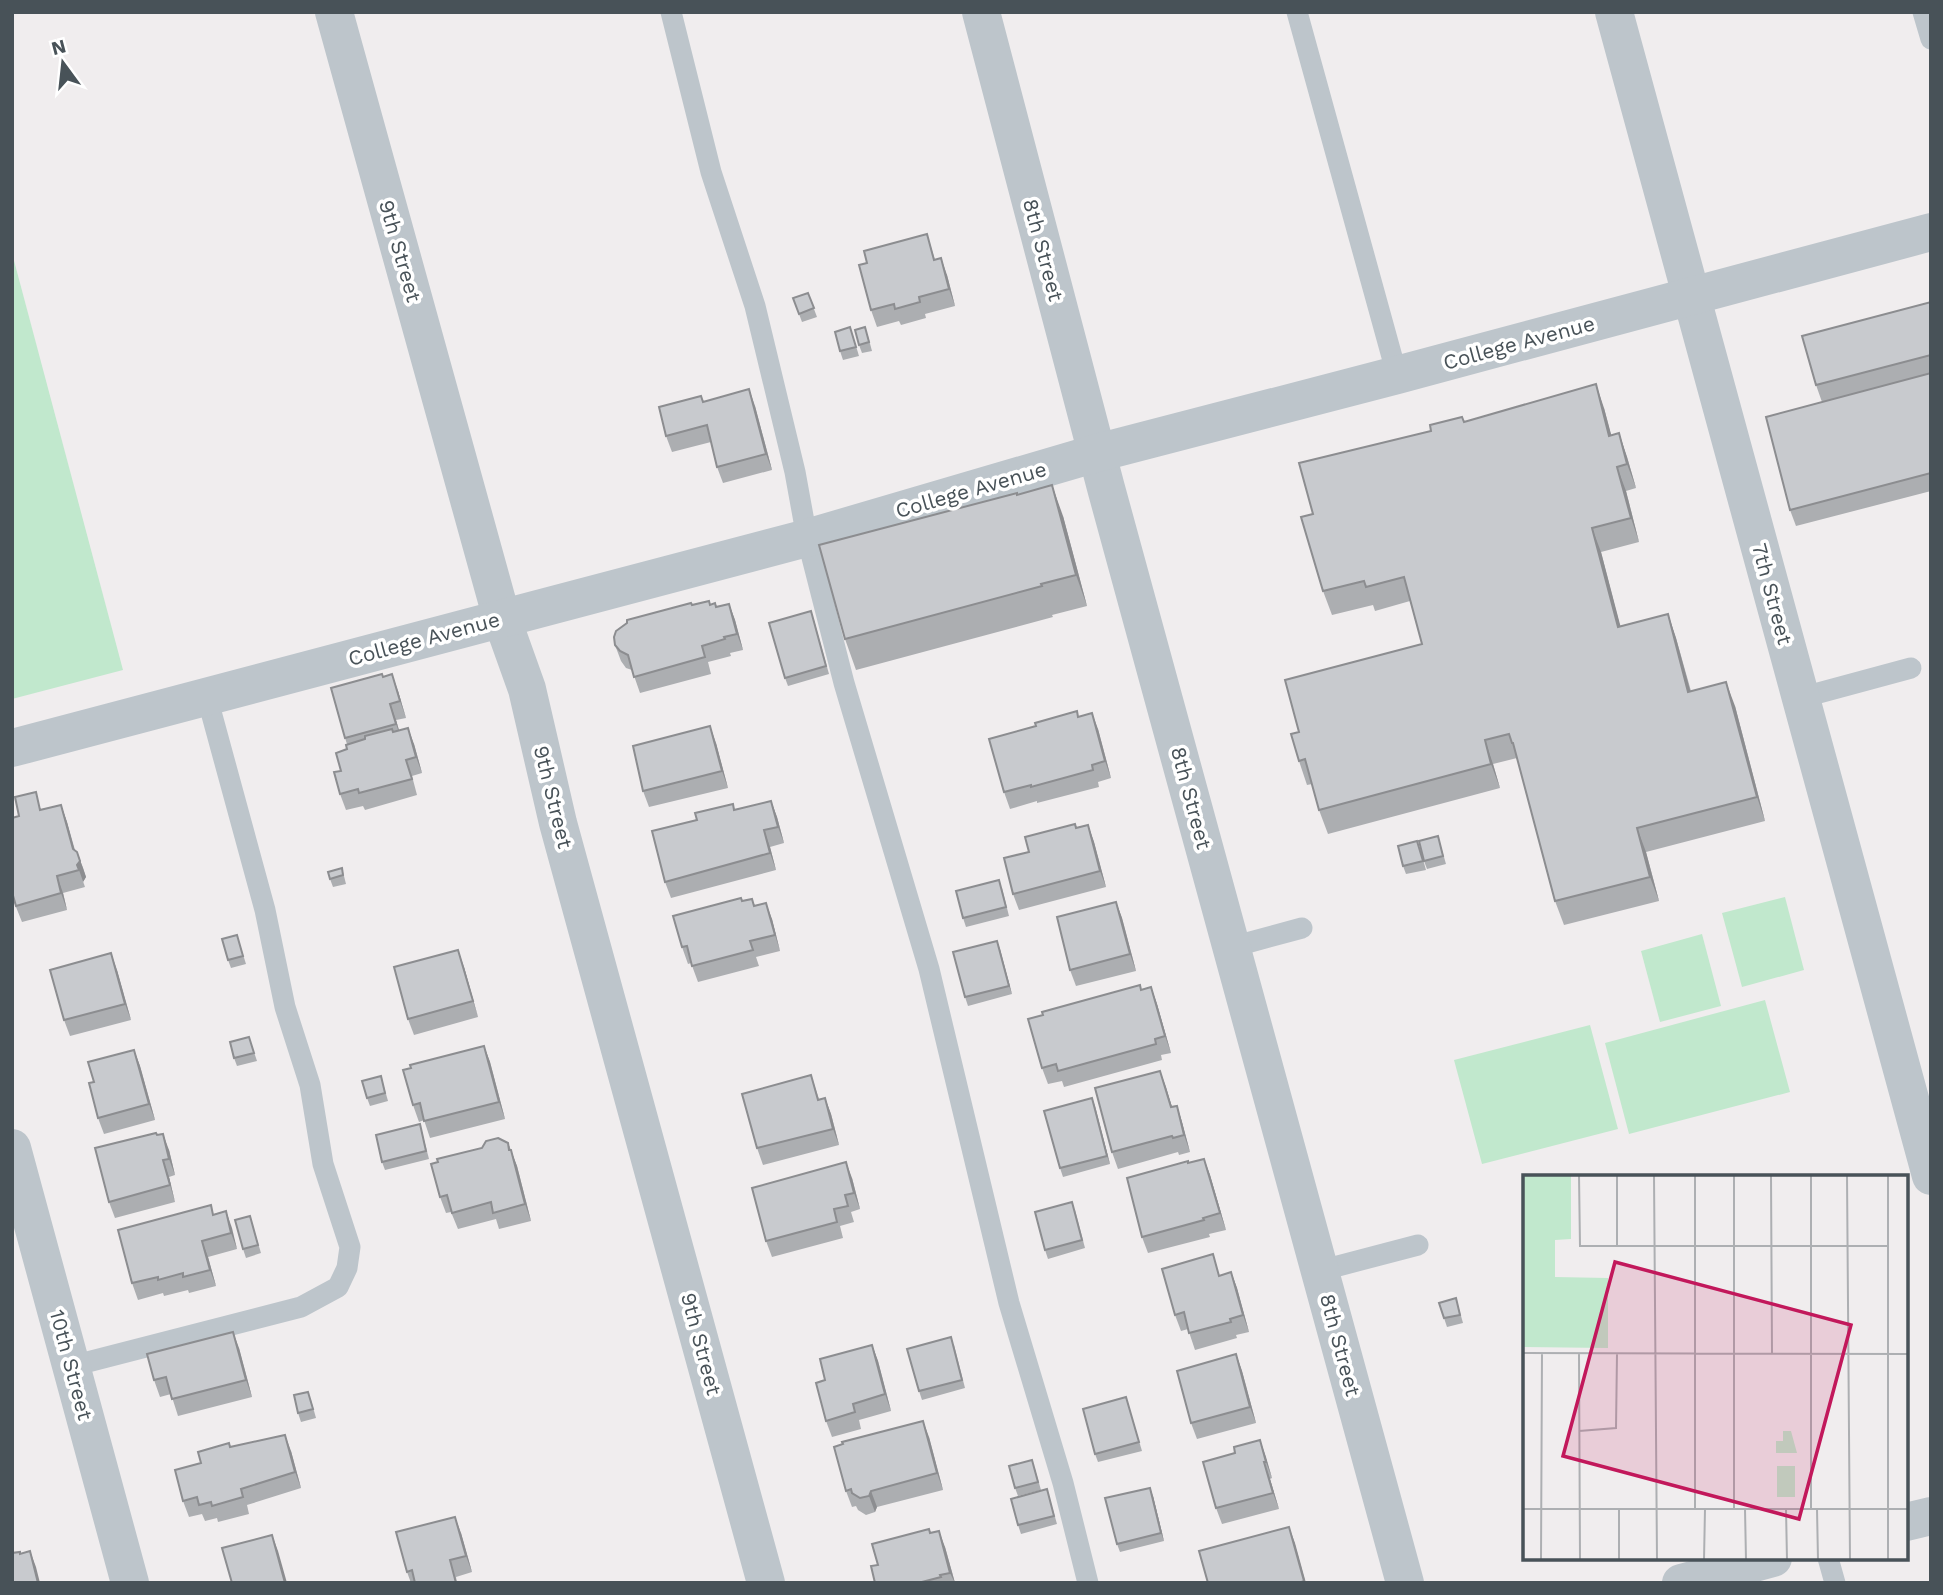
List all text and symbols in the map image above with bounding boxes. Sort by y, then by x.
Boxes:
north arrow [28,28,98,98]
text: N [49,34,69,60]
street label: 8th Street [1018,196,1069,304]
street label: 9th Street [374,197,427,305]
street label: College Avenue [1440,310,1597,375]
street label: College Avenue [892,456,1049,523]
street label: 7th Street [1747,540,1798,648]
street label: College Avenue [345,606,502,671]
street label: 9th Street [529,743,578,851]
street label: 8th Street [1166,744,1217,852]
inset map [1523,1175,1908,1560]
street label: 9th Street [676,1290,727,1398]
street label: 8th Street [1315,1291,1366,1399]
street label: 10th Street [45,1307,98,1423]

